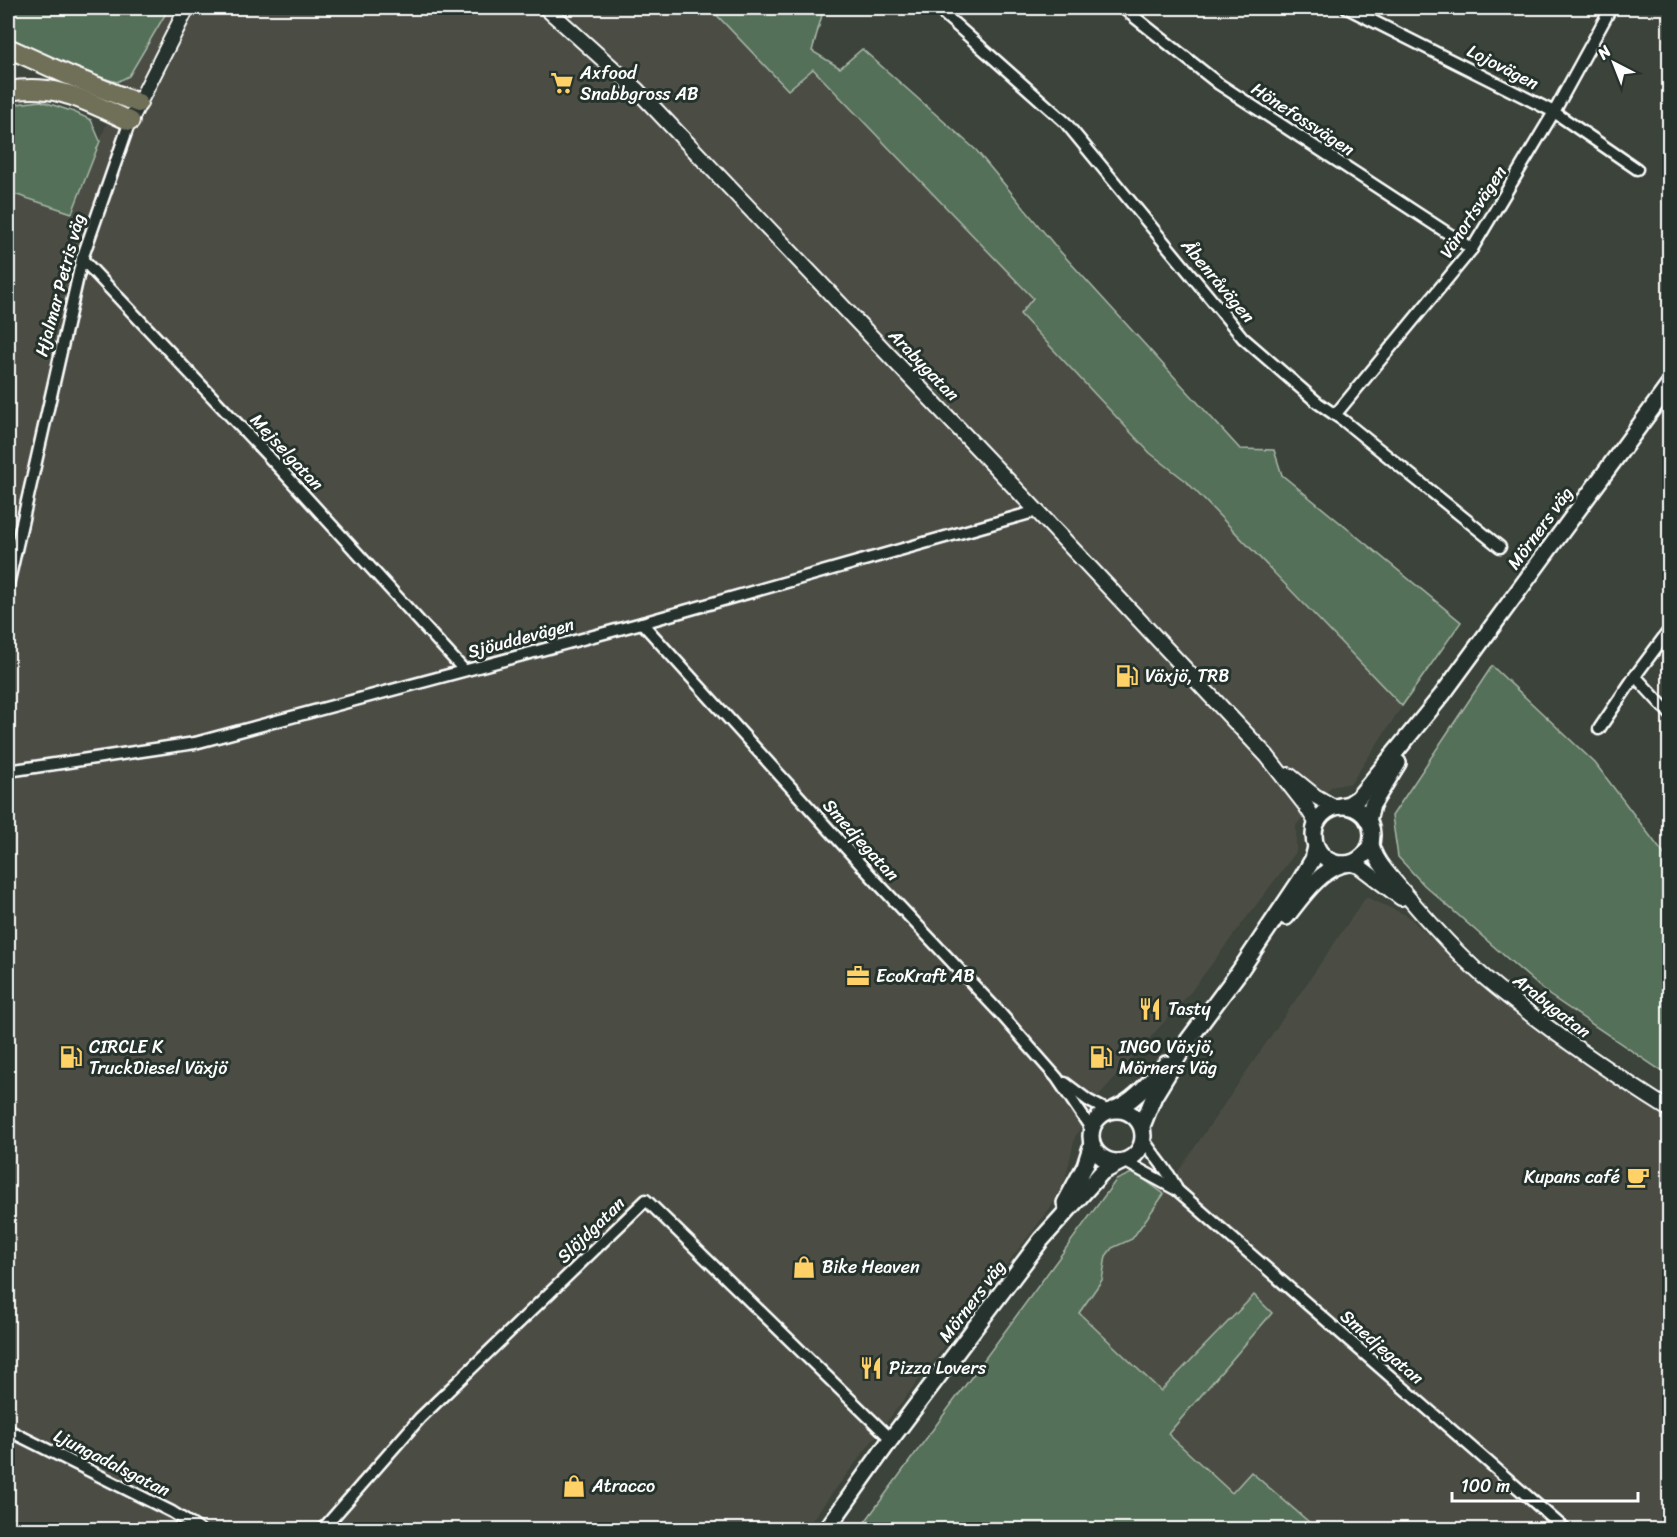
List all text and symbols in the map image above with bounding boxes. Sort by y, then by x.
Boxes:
north arrow [1584,33,1644,93]
street label: Lojovägen [1461,35,1545,99]
text: N [1590,37,1619,67]
place label: Axfood Snabbgross AB [579,57,698,110]
supermarket icon: Axfood Snabbgross AB [549,70,575,96]
street label: Hönefossvägen [1245,73,1362,165]
street label: Vänortsvägen [1431,159,1515,265]
street label: Hjalmar Petris väg [26,210,94,360]
street label: Åbenråvägen [1172,231,1263,331]
street label: Arabygatan [880,320,968,409]
street label: Mejselgatan [242,406,332,499]
street label: Mörners väg [1499,479,1581,577]
street label: Sjöuddevägen [464,608,578,668]
place label: Växjö, TRB [1145,660,1230,692]
fuel station icon: Växjö, TRB [1114,663,1140,689]
street label: Smedjegatan [815,791,908,889]
place label: EcoKraft AB [876,960,975,992]
office icon: EcoKraft AB [845,963,871,989]
street label: Arabygatan [1505,964,1598,1047]
place label: Tasty [1168,993,1212,1025]
restaurant icon: Tasty [1137,996,1163,1022]
place label: CIRCLE K TruckDiesel Växjö [89,1031,229,1084]
place label: INGO Växjö, Mörners Väg [1118,1031,1217,1084]
fuel station icon: CIRCLE K TruckDiesel Växjö [58,1044,84,1070]
fuel station icon: INGO Växjö, Mörners Väg [1088,1044,1114,1070]
place label: Kupans café [1524,1161,1620,1193]
cafe icon: Kupans café [1625,1164,1651,1190]
street label: Slöjdgatan [549,1189,633,1271]
place label: Bike Heaven [822,1251,920,1283]
street label: Mörners väg [930,1253,1014,1349]
shop icon: Bike Heaven [791,1254,817,1280]
street label: Smedjegatan [1333,1301,1432,1393]
place label: Pizza Lovers [889,1352,987,1384]
restaurant icon: Pizza Lovers [858,1355,884,1381]
street label: Ljungadalsgatan [48,1420,176,1506]
scale bar [1452,1465,1638,1503]
place label: Atracco [591,1470,655,1502]
text: 100 m [1461,1470,1510,1502]
shop icon: Atracco [561,1473,587,1499]

